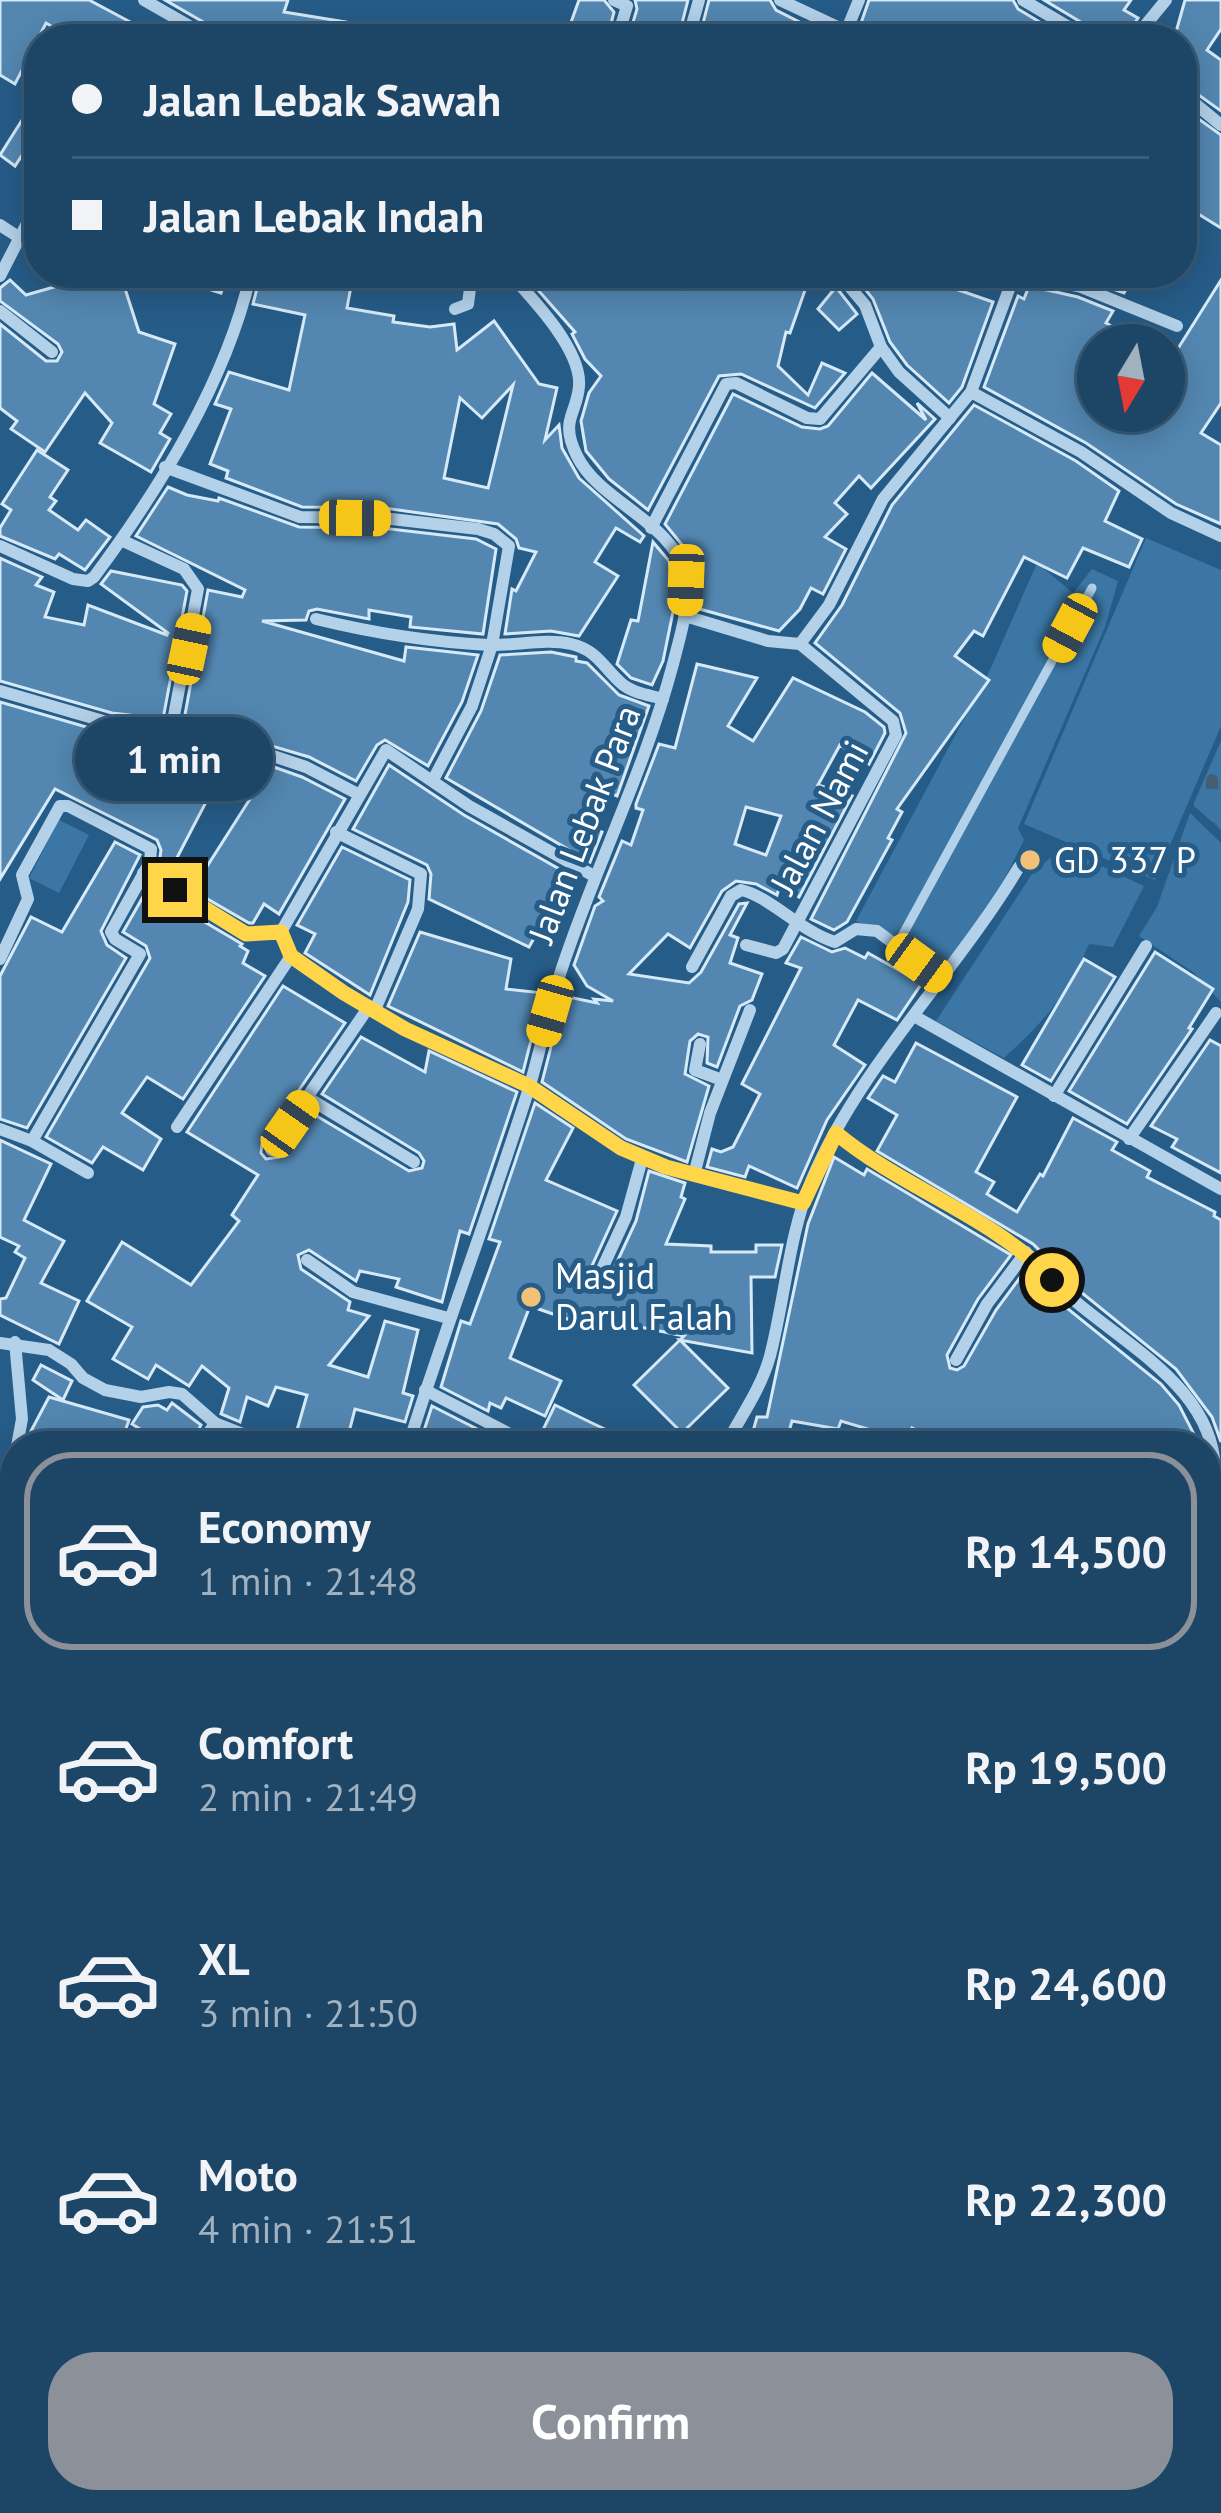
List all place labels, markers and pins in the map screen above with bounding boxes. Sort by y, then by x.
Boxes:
place label: GD 337 P [1054,836,1196,883]
marker: GD 337 P [1017,847,1043,873]
place label: Masjid Darul Falah [555,1252,733,1340]
marker: Masjid Darul Falah [518,1284,544,1310]

